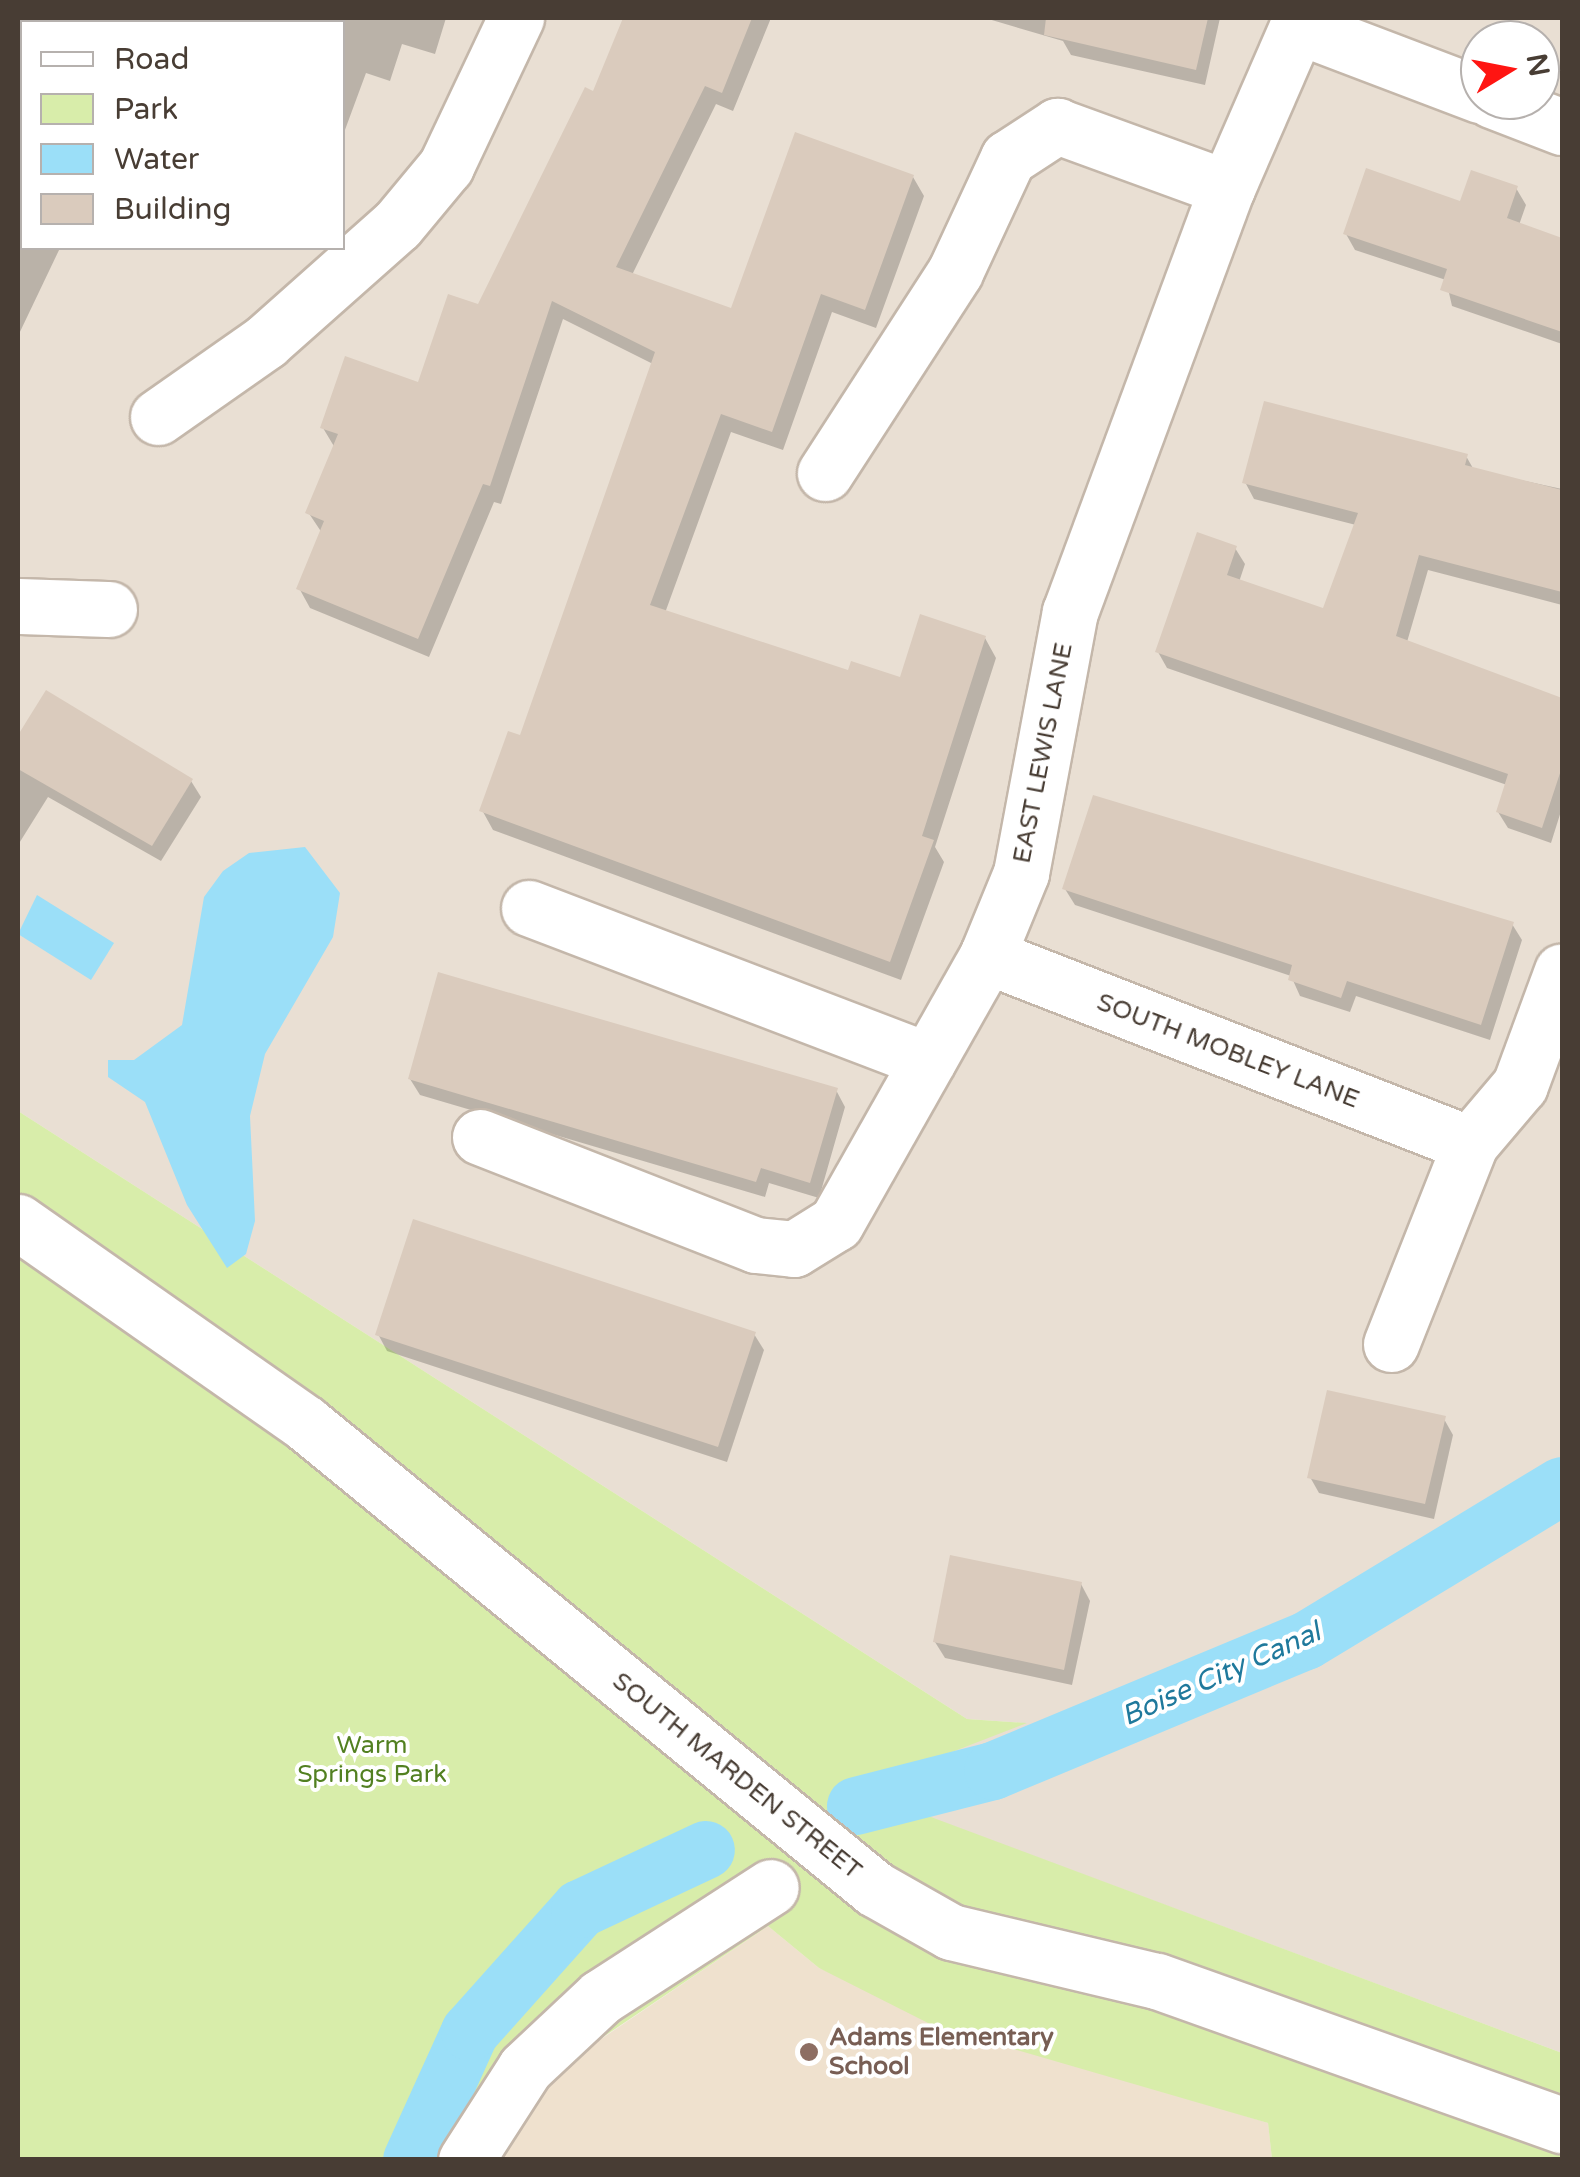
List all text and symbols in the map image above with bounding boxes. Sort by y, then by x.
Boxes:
legend [20,20,345,250]
north arrow [1460,20,1560,120]
text: Road [114,41,189,78]
text: N [1519,51,1556,79]
text: Park [114,91,178,128]
text: Water [114,141,199,178]
text: Building [114,191,231,228]
street label: EAST LEWIS LANE [1007,640,1079,866]
street label: SOUTH MOBLEY LANE [1093,987,1363,1115]
water label: Boise City Canal [1116,1615,1326,1733]
street label: SOUTH MARDEN STREET [606,1666,868,1886]
park label: Warm Springs Park [297,1731,447,1790]
place label: Adams Elementary School [829,2023,1054,2082]
marker: Adams Elementary School [798,2041,820,2063]

